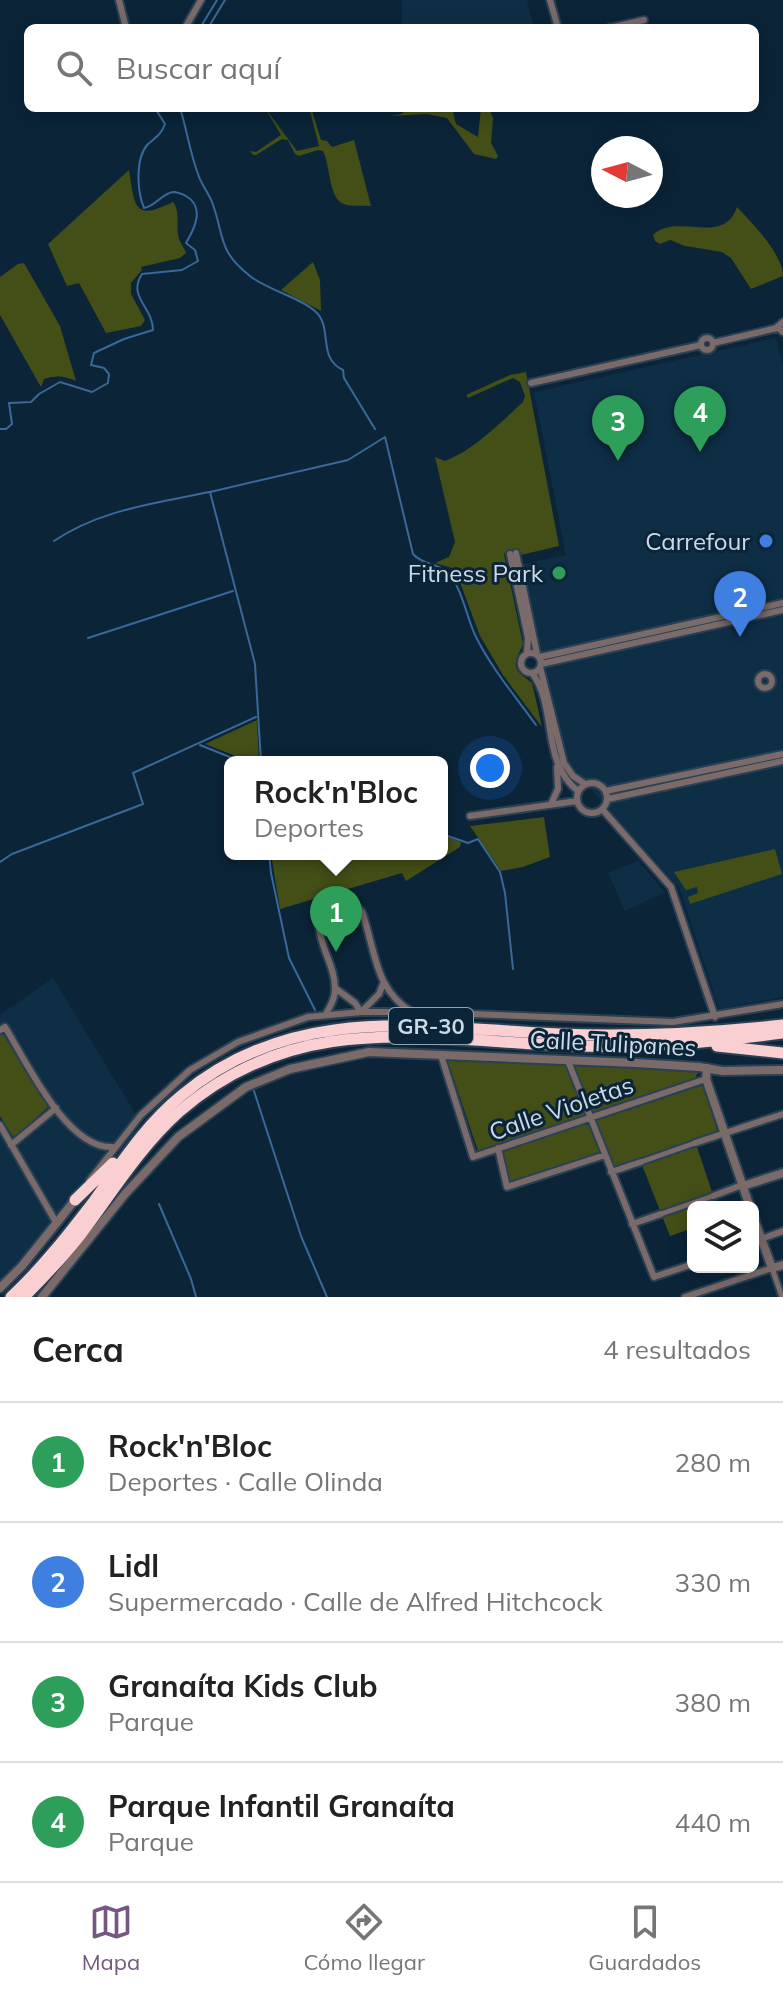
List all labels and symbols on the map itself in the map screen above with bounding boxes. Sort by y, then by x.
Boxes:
north arrow [591,136,663,208]
pin: 4 [674,386,726,452]
pin: 3 [592,395,644,461]
place label: Carrefour [645,526,750,556]
marker: Carrefour [757,532,775,550]
place label: Fitness Park [408,558,544,588]
marker: Fitness Park [550,564,568,582]
pin: 2 [714,571,766,637]
your location [470,748,510,788]
pin: 1 [310,886,362,952]
road number: GR-30 [389,1008,473,1044]
street label: Calle Tulipanes [529,1024,697,1062]
street label: Calle Violetas [485,1069,637,1147]

